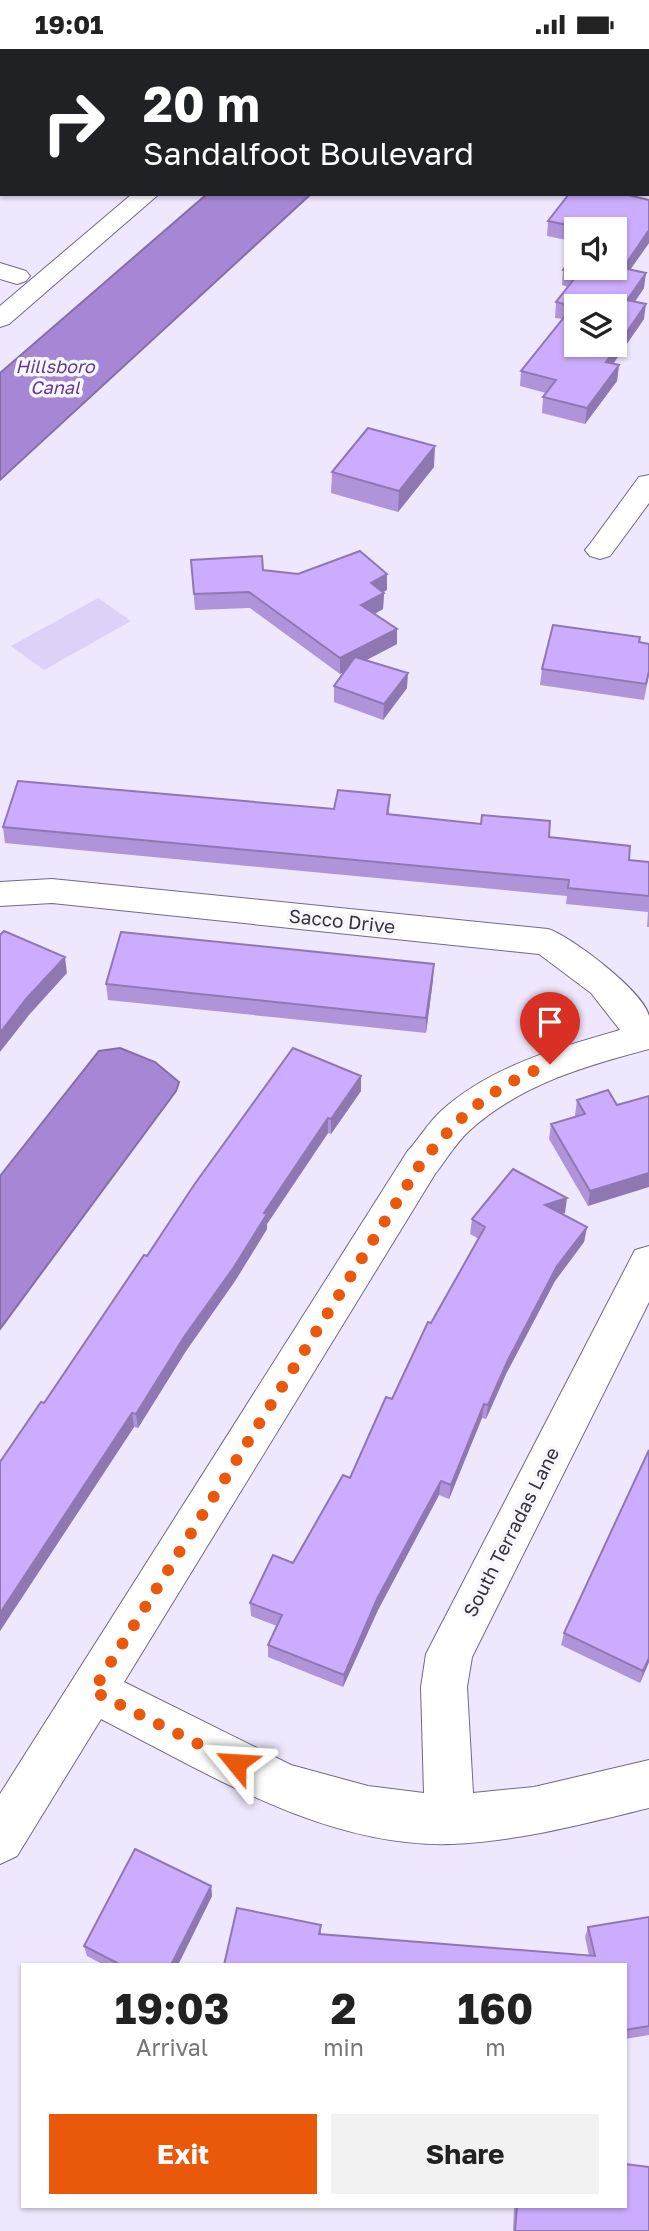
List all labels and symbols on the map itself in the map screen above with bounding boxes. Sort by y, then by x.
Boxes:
water label: Hillsboro Canal [15,355,96,398]
street label: Sacco Drive [288,903,396,938]
pin [520,992,580,1064]
street label: South Terradas Lane [458,1443,563,1620]
position arrow [199,1726,273,1800]

